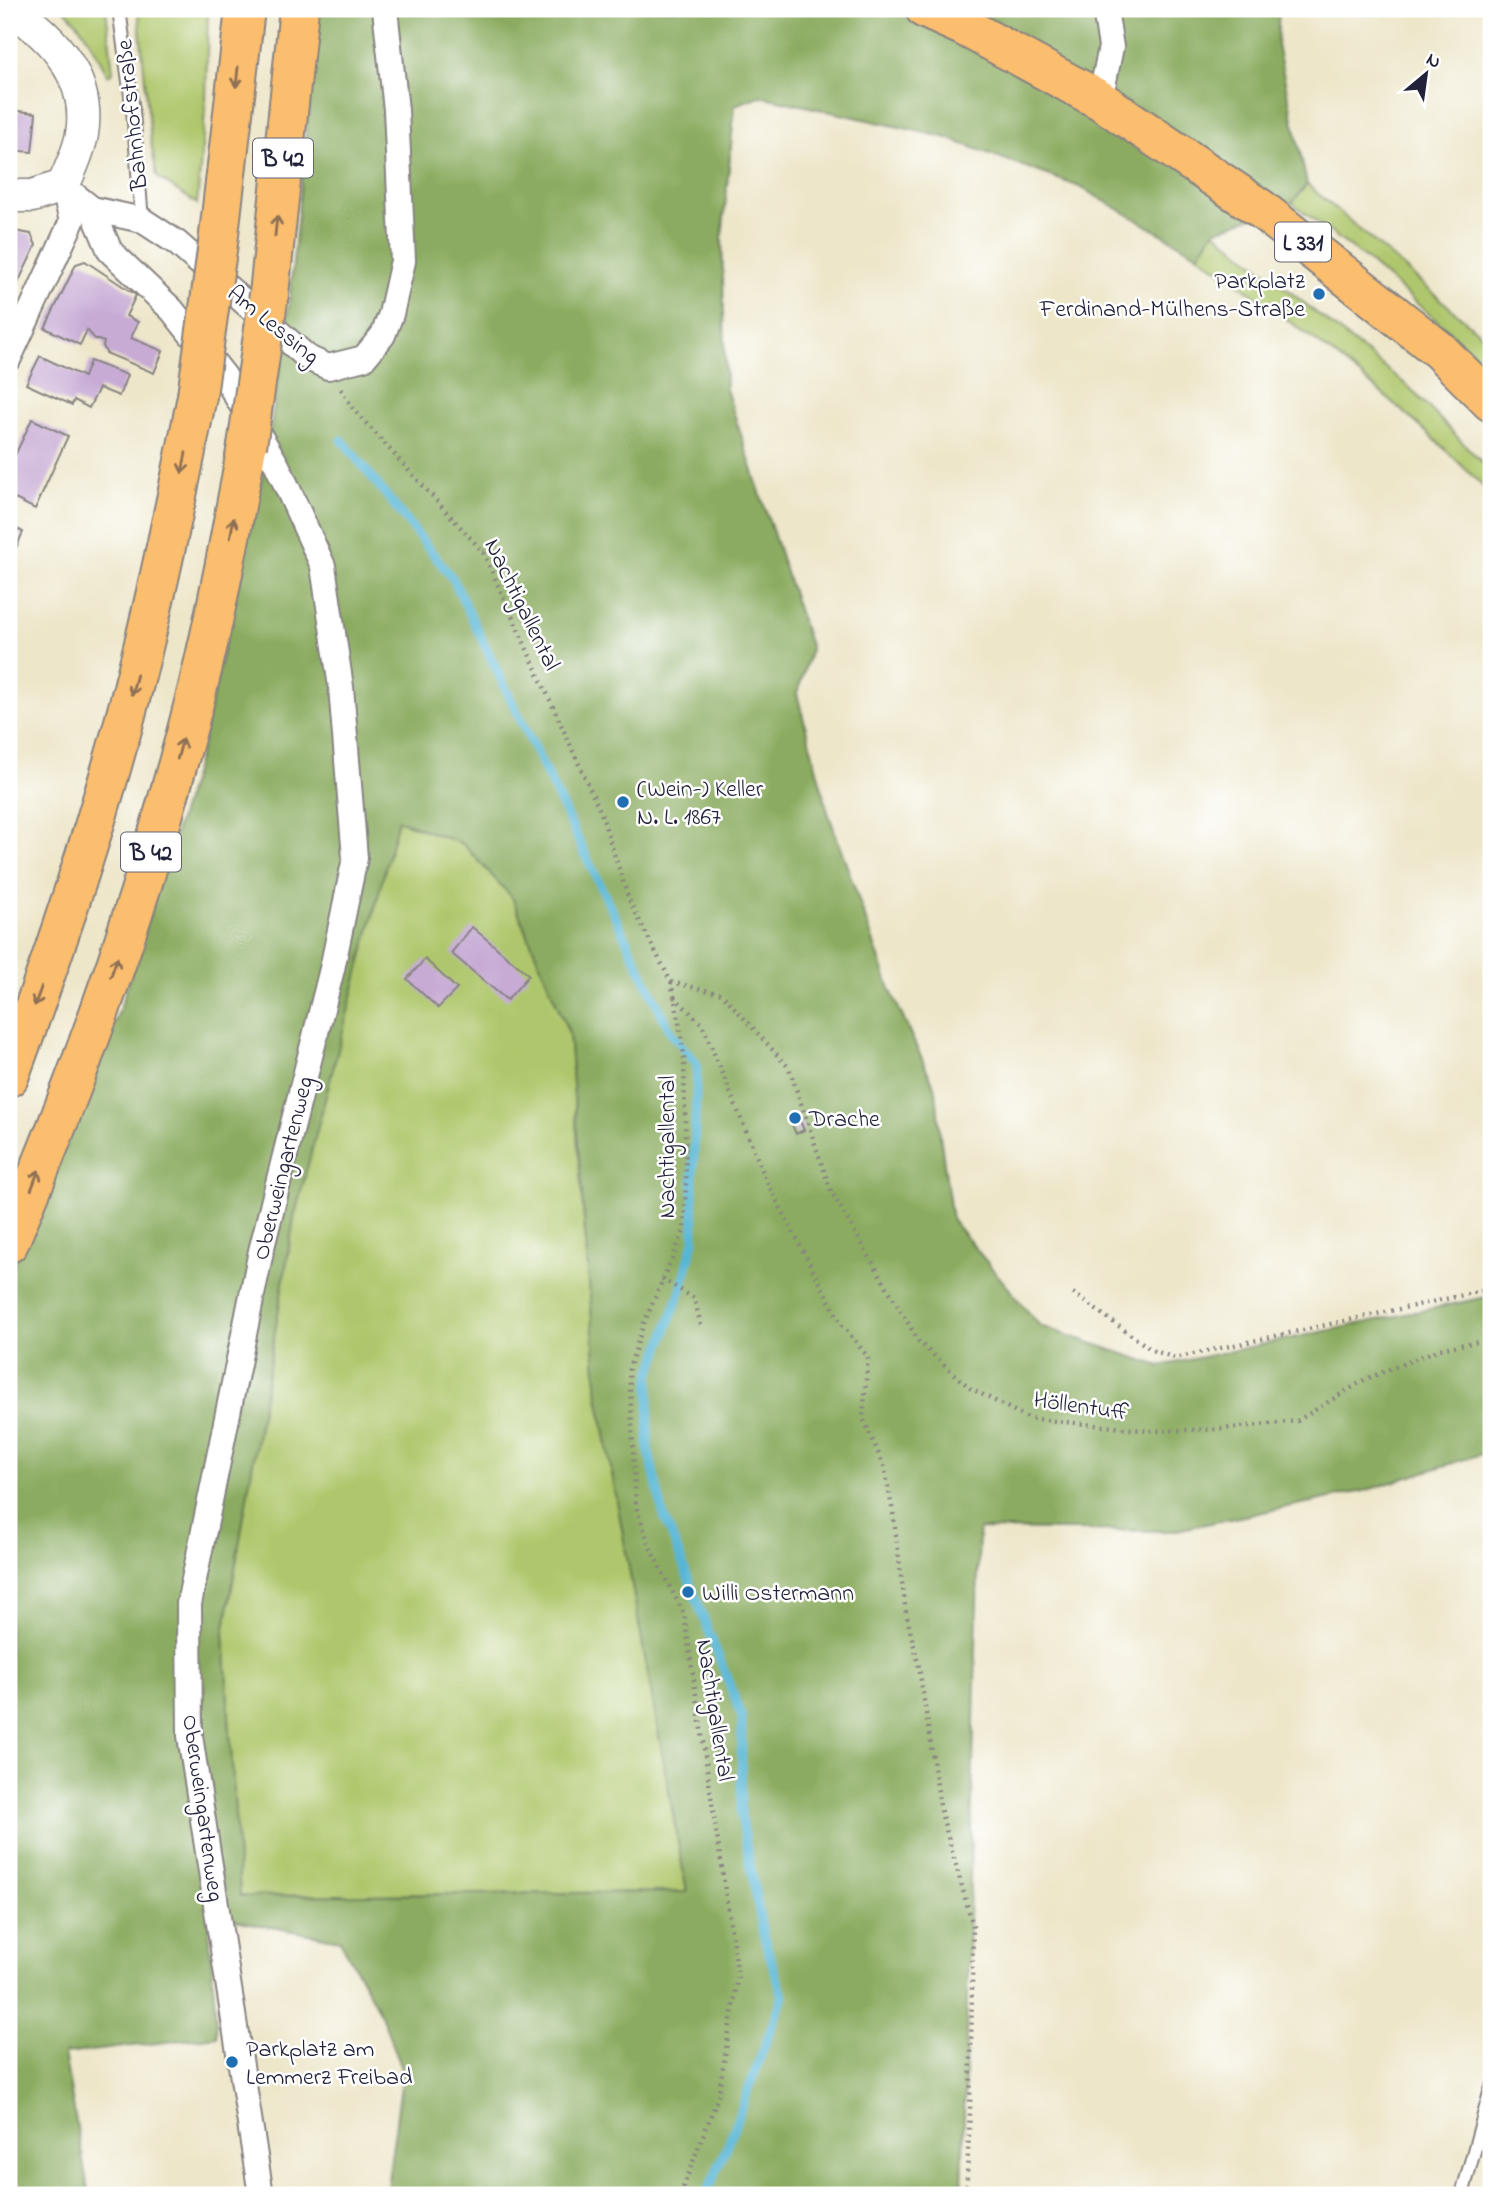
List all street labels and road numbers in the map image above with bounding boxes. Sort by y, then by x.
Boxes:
street label: Bahnhofstraße [108,37,159,193]
road number: B 42 [253,139,313,178]
road number: L 331 [1275,222,1331,262]
street label: Am Lessing [219,278,326,374]
street label: Nachtigallental [474,533,568,677]
road number: B 42 [121,832,181,872]
street label: Oberweingartenweg [245,1073,324,1264]
street label: Nachtigallental [651,1075,686,1219]
street label: Höllentuff [1031,1384,1131,1432]
street label: Nachtigallental [685,1637,742,1784]
street label: Oberweingartenweg [171,1713,232,1904]

